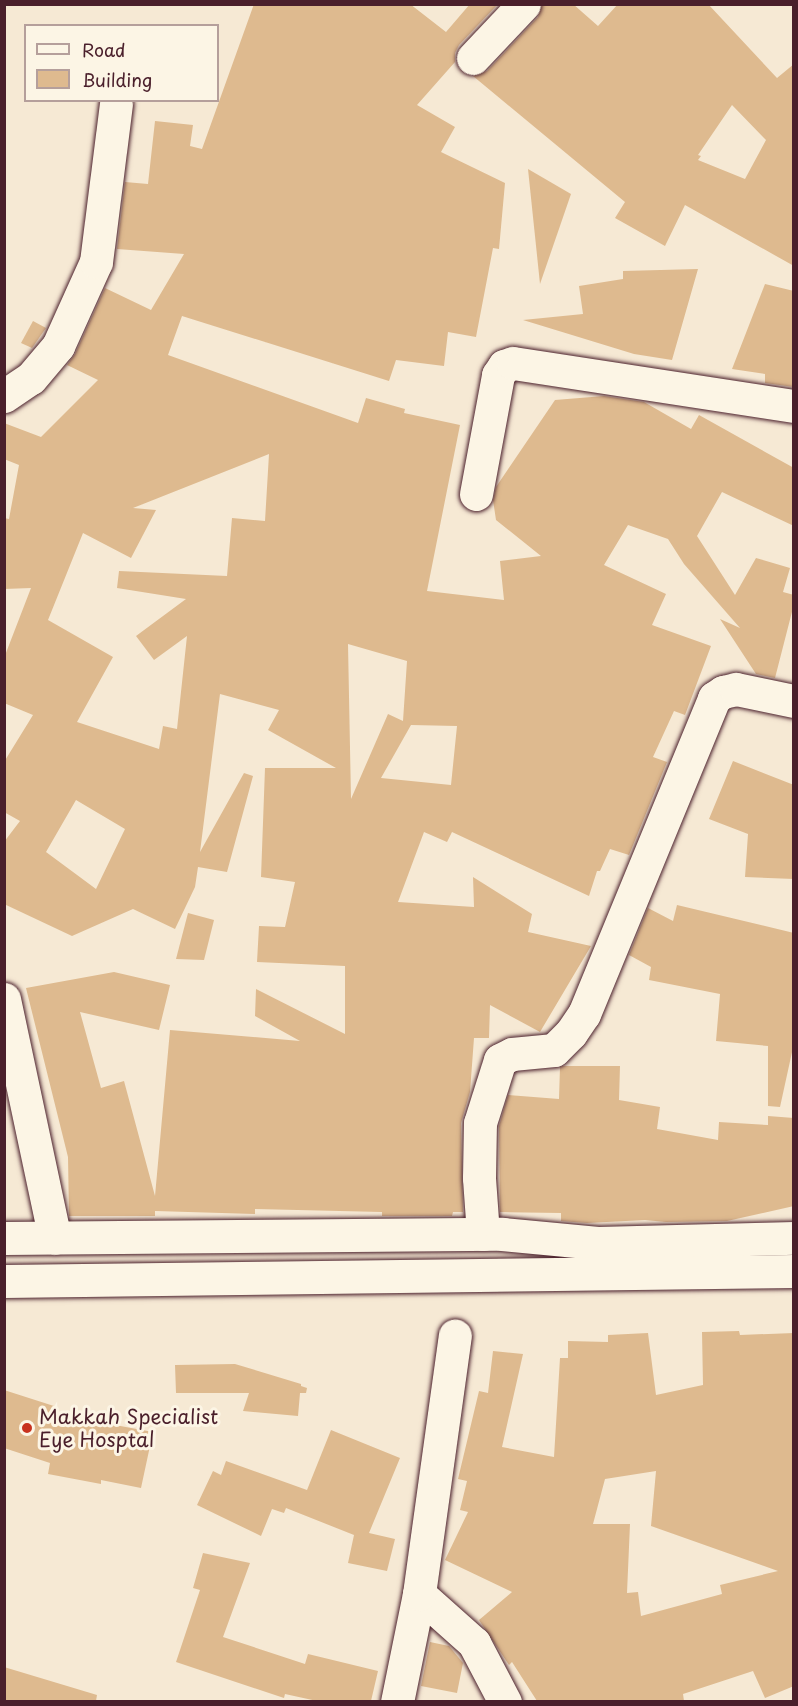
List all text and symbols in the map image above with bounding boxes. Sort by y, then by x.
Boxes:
legend [24,24,219,102]
text: Road [82,36,126,63]
text: Building [82,66,152,93]
place label: Makkah Specialist Eye Hosptal [39,1404,218,1451]
marker: Makkah Specialist Eye Hosptal [20,1421,34,1435]

